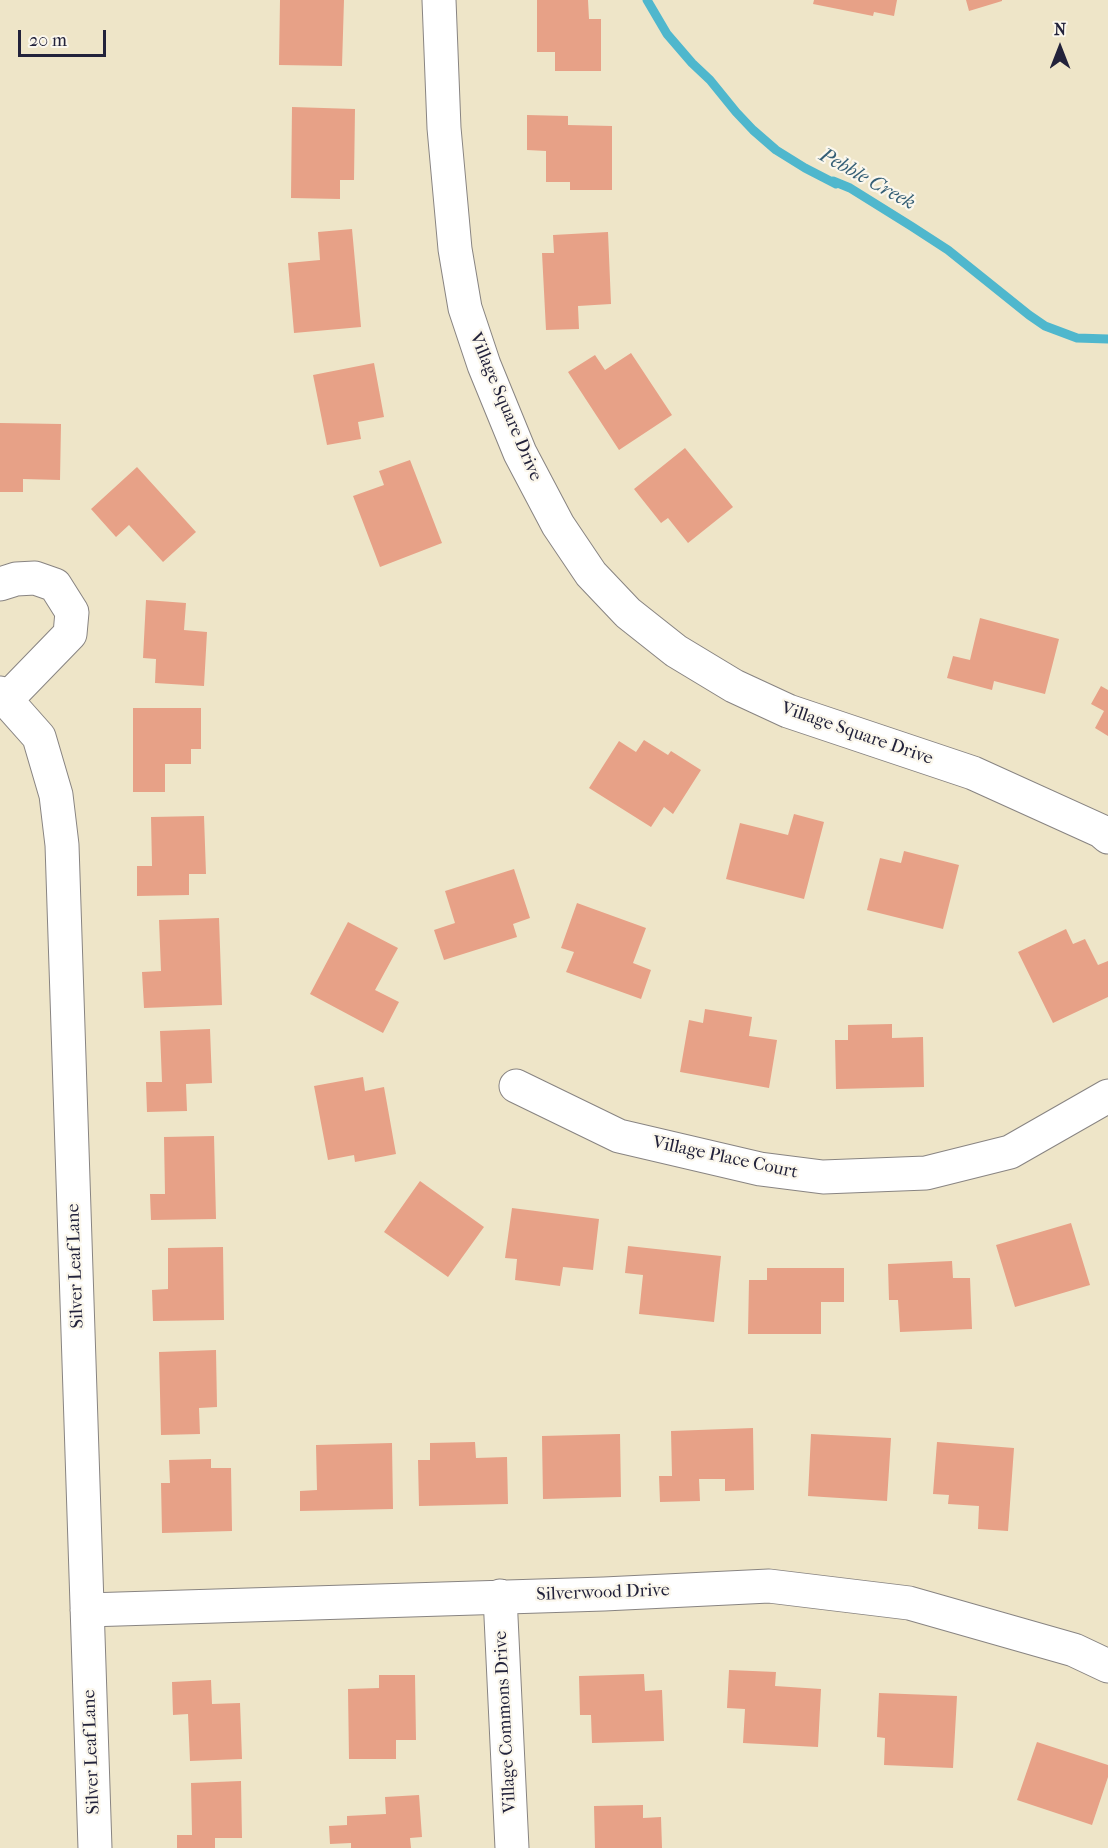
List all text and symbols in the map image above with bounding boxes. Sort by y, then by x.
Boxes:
scale bar [21,18,110,56]
north arrow [1030,18,1090,78]
text: N [1054,20,1066,39]
text: 20 m [29,30,67,51]
water label: Pebble Creek [815,144,919,216]
street label: Village Square Drive [464,330,546,484]
street label: Village Square Drive [778,698,936,770]
street label: Village Place Court [650,1132,800,1184]
street label: Silver Leaf Lane [63,1203,89,1329]
street label: Silverwood Drive [536,1580,670,1606]
street label: Village Commons Drive [490,1630,522,1814]
street label: Silver Leaf Lane [79,1689,105,1815]

